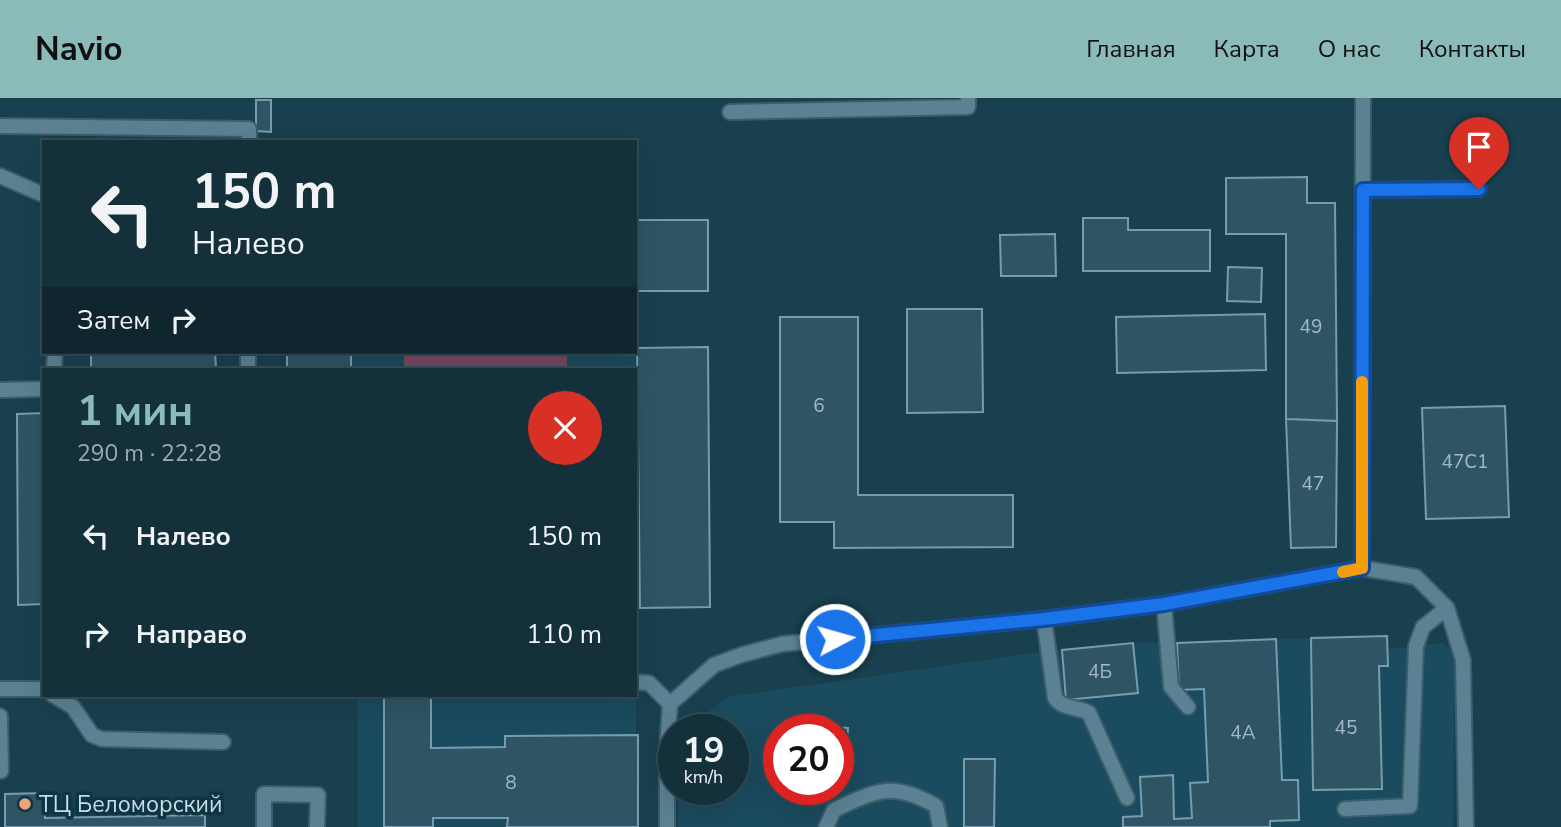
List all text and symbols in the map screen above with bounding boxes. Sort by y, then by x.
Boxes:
text: Navio [35,27,122,72]
text: Главная [1086,33,1176,65]
text: Карта [1214,33,1280,65]
text: О нас [1318,33,1381,65]
text: Контакты [1419,33,1526,65]
pin [1449,117,1509,189]
icon: arrive [1460,128,1498,166]
text: 150 m [192,158,336,225]
icon: left [77,168,168,259]
text: Налево [192,222,305,265]
icon: right [164,301,202,339]
text: Затем [77,303,150,338]
house number: 49 [1300,314,1322,340]
text: 1 мин [77,383,193,440]
button: close [528,391,602,465]
house number: 6 [813,393,825,419]
text: 290 m · 22:28 [77,438,222,469]
house number: 47С1 [1442,449,1489,475]
house number: 47 [1302,471,1324,497]
icon: left [77,517,115,555]
text: Налево [136,519,231,554]
text: 150 m [526,519,602,554]
position arrow [798,602,872,676]
icon: right [77,615,115,653]
text: Направо [136,617,247,652]
text: 110 m [526,617,602,652]
house number: 4Б [1088,659,1112,685]
speed limit sign: 20 [763,714,854,805]
house number: 45 [1335,715,1357,741]
house number: 4А [1230,720,1256,746]
text: 19 [682,727,725,774]
text: km/h [684,765,723,789]
house number: 8 [505,770,517,796]
place label: ТЦ Беломорский [39,789,222,820]
marker: ТЦ Беломорский [17,796,33,812]

